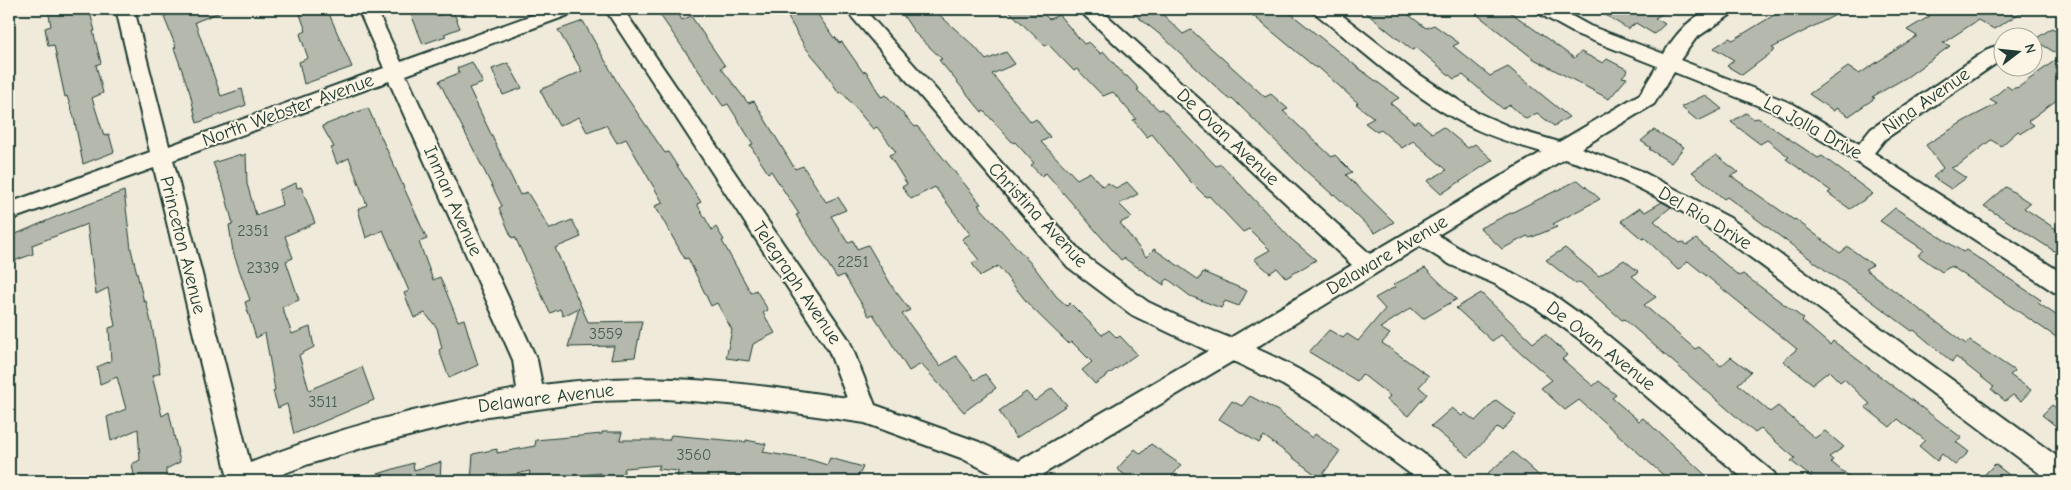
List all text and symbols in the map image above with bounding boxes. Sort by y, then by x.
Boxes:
north arrow [1994,28,2044,78]
text: N [2021,42,2039,55]
street label: Nina Avenue [1878,63,1974,139]
street label: North Webster Avenue [199,69,377,151]
street label: De Ovan Avenue [1172,84,1284,190]
street label: La Jolla Drive [1760,92,1866,164]
street label: Inman Avenue [419,143,487,259]
street label: Christina Avenue [984,158,1092,272]
street label: Princeton Avenue [155,174,211,316]
street label: Del Rio Drive [1654,182,1756,254]
street label: Delaware Avenue [1323,210,1451,300]
street label: Telegraph Avenue [748,218,846,348]
house number: 2351 [237,222,269,240]
house number: 2251 [837,253,869,271]
house number: 2339 [246,259,280,277]
street label: De Ovan Avenue [1542,297,1660,395]
house number: 3559 [589,325,623,343]
street label: Delaware Avenue [477,379,615,417]
house number: 3511 [308,393,338,411]
house number: 3560 [676,446,712,464]

